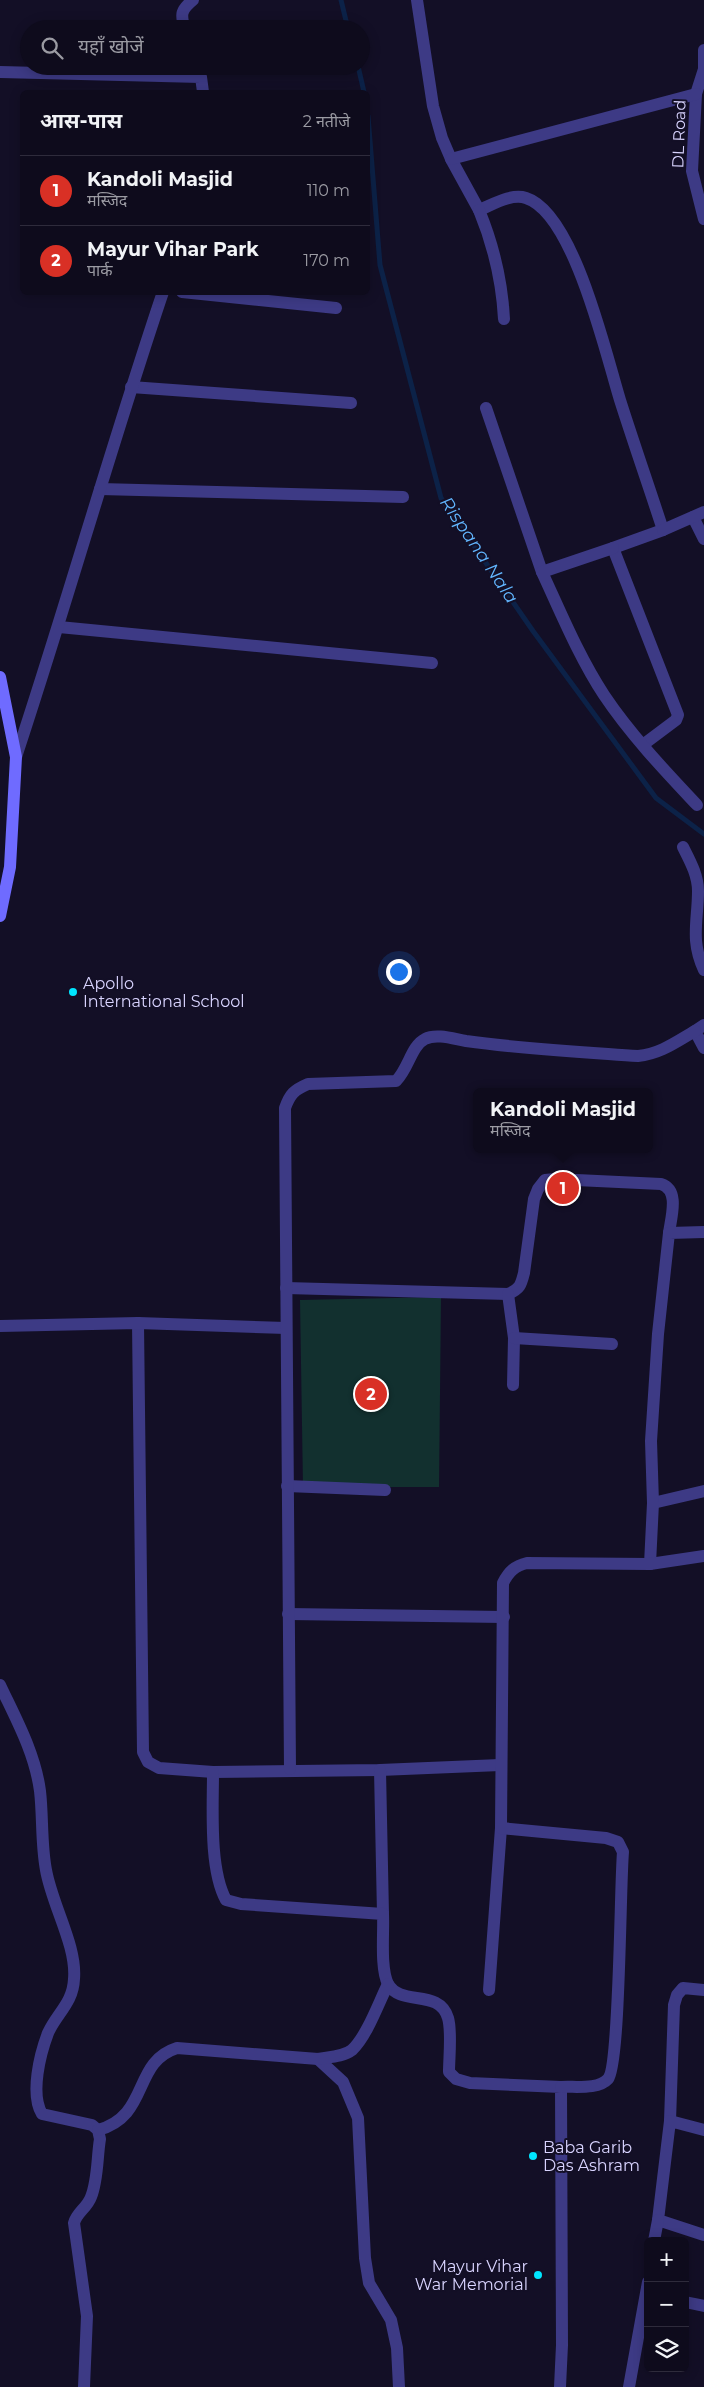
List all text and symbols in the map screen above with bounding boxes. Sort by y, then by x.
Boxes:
search box [20,20,370,75]
icon: search [38,34,66,62]
text: यहाँ खोजें [78,35,144,58]
street label: DL Road [668,99,690,169]
text: आस-पास [40,108,122,133]
text: 2 नतीजे [303,112,350,131]
text: Kandoli Masjid [87,168,233,191]
text: 1 [53,181,59,200]
text: 110 m [307,181,350,200]
text: मस्जिद [87,191,127,210]
text: Mayur Vihar Park [87,238,259,261]
text: 2 [51,251,61,270]
text: 170 m [303,251,350,270]
text: पार्क [87,261,113,280]
water label: Rispana Nala [435,492,523,608]
your location [386,959,412,985]
place label: Apollo International School [83,974,245,1011]
marker: Apollo International School [67,986,79,998]
popup [473,1088,653,1153]
text: Kandoli Masjid [490,1098,636,1121]
text: मस्जिद [490,1121,530,1140]
pin: 1 [547,1169,579,1207]
pin: 2 [355,1375,387,1413]
place label: Baba Garib Das Ashram [543,2138,640,2175]
marker: Baba Garib Das Ashram [527,2150,539,2162]
map controls [644,2237,689,2372]
button: + [644,2237,689,2282]
place label: Mayur Vihar War Memorial [415,2257,528,2294]
marker: Mayur Vihar War Memorial [532,2269,544,2281]
button: − [644,2282,689,2327]
button: layers [644,2327,689,2372]

